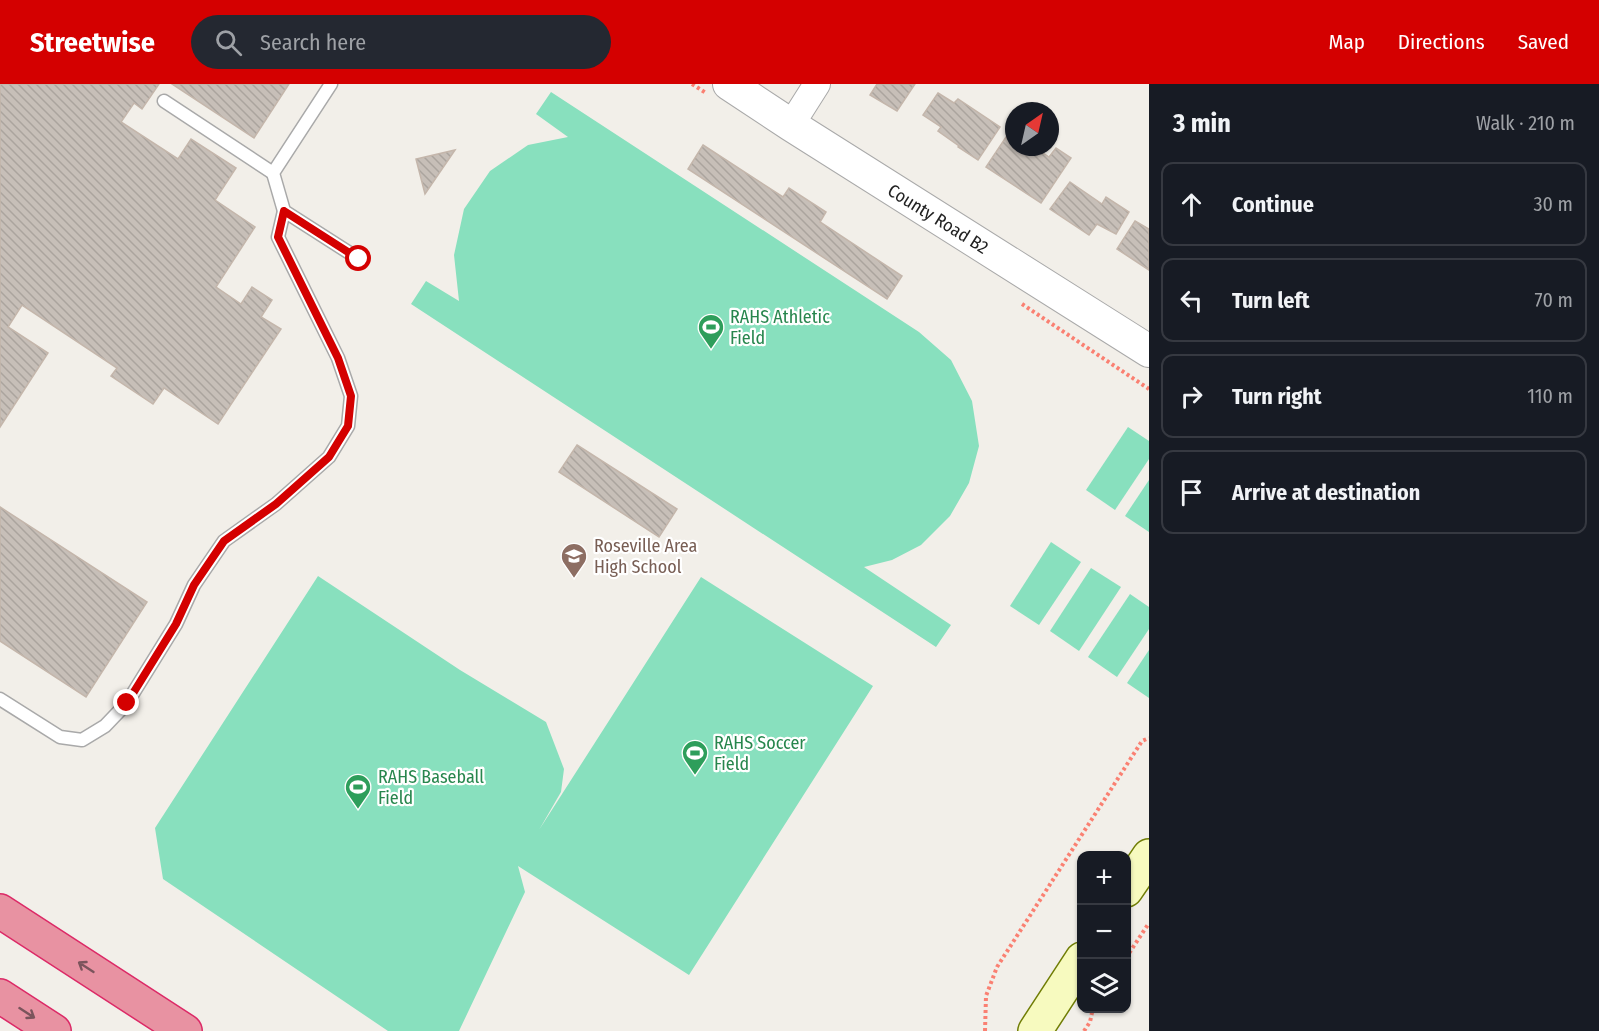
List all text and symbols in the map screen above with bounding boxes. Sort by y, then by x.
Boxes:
search box [191,15,611,69]
text: Streetwise [30,26,155,59]
icon: search [212,26,245,59]
text: Search here [260,29,366,56]
text: Map [1328,29,1365,55]
text: Directions [1398,29,1485,55]
text: Saved [1518,29,1569,55]
north arrow [1005,102,1059,156]
text: 3 min [1173,108,1231,139]
text: Walk · 210 m [1476,111,1575,135]
street label: County Road B2 [884,179,992,259]
icon: ahead [1175,188,1208,221]
text: Continue [1232,191,1314,218]
text: 30 m [1533,192,1573,216]
route start [345,245,371,271]
icon: left [1175,284,1208,317]
text: Turn left [1232,287,1310,314]
text: 70 m [1535,288,1573,312]
place label: RAHS Athletic Field [730,306,830,349]
sports icon: RAHS Athletic Field [696,312,726,350]
icon: right [1175,380,1208,413]
text: Turn right [1232,383,1321,410]
text: 110 m [1527,384,1573,408]
icon: arrive [1175,476,1208,509]
text: Arrive at destination [1232,479,1420,506]
place label: Roseville Area High School [594,535,698,578]
school or university icon: Roseville Area High School [559,541,589,579]
route end [113,689,139,715]
place label: RAHS Soccer Field [714,732,806,775]
sports icon: RAHS Soccer Field [680,738,710,776]
place label: RAHS Baseball Field [378,766,484,809]
sports icon: RAHS Baseball Field [343,772,373,810]
map controls [1077,851,1131,1013]
button: + [1077,851,1131,905]
button: − [1077,905,1131,959]
button: layers [1077,959,1131,1013]
one-way arrow [77,960,94,973]
one-way arrow [18,1008,35,1020]

